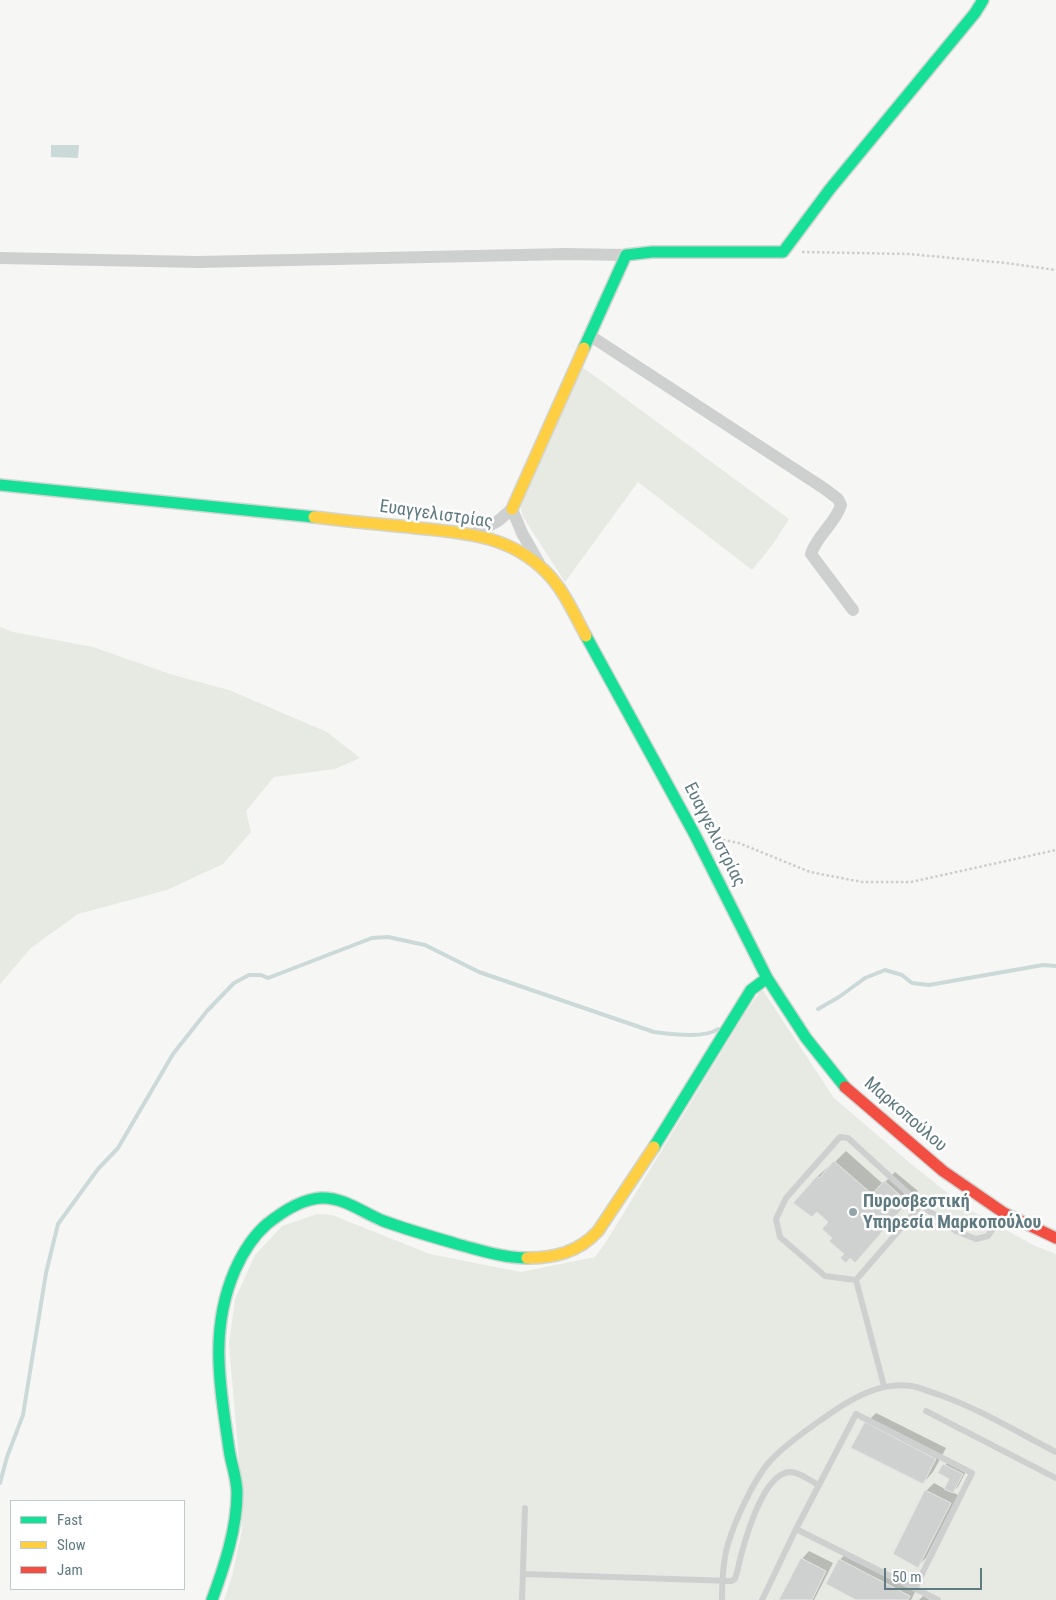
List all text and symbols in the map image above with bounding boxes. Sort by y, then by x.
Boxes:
street label: Ευαγγελιστρίας [378,496,494,534]
street label: Ευαγγελιστρίας [678,779,750,891]
street label: Μαρκοπούλου [859,1073,951,1157]
place label: Πυροσβεστική Υπηρεσία Μαρκοπούλου [863,1191,1041,1234]
marker: Πυροσβεστική Υπηρεσία Μαρκοπούλου [847,1206,859,1218]
legend [10,1500,185,1590]
text: Fast [57,1511,82,1529]
text: Slow [57,1536,86,1554]
scale bar [886,1558,984,1590]
text: Jam [57,1561,83,1579]
text: 50 m [892,1568,922,1586]

